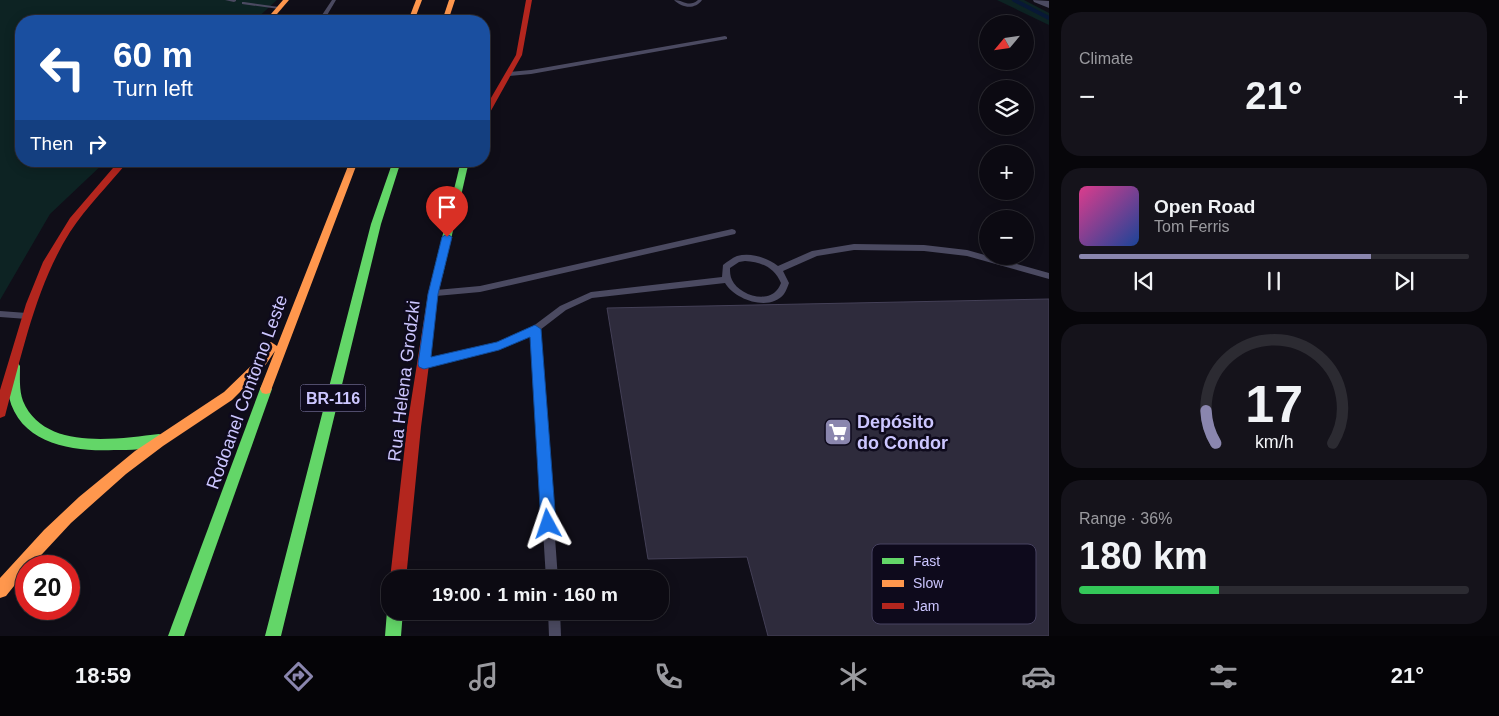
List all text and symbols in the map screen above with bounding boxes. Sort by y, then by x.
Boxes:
north arrow [979,15,1034,70]
map controls [979,15,1034,265]
icon: left [30,35,95,100]
text: 60 m [113,35,193,74]
text: Climate [1079,50,1133,67]
text: 21° [1245,75,1303,117]
text: Turn left [113,76,193,101]
button: layers [979,80,1034,135]
text: − [1079,81,1095,112]
text: + [1453,81,1469,112]
icon: right [83,130,111,158]
text: Then [30,133,73,154]
button: + [979,145,1034,200]
pin [426,186,468,237]
icon: arrive [433,193,461,221]
text: Open Road [1154,196,1255,217]
button: − [979,210,1034,265]
text: Tom Ferris [1154,218,1230,235]
icon: previous [1130,267,1158,295]
icon: pause [1260,267,1288,295]
icon: next [1390,267,1418,295]
street label: Rodoanel Contorno Leste [203,292,291,492]
street label: Rua Helena Grodzki [384,299,424,463]
text: 17 [1245,375,1303,433]
road number: BR-116 [300,384,366,412]
place label: Depósito do Condor [857,412,948,453]
supermarket icon: Depósito do Condor [823,417,853,447]
text: km/h [1255,432,1293,452]
position arrow [521,497,573,549]
text: Range · 36% [1079,510,1172,527]
text: 180 km [1079,535,1208,577]
legend [872,544,1036,624]
text: Fast [913,553,940,569]
speed limit sign: 20 [15,555,80,620]
text: Slow [913,575,944,591]
text: 19:00 · 1 min · 160 m [432,584,618,605]
text: Jam [913,598,939,614]
icon: directions [281,659,316,694]
icon: music [466,659,501,694]
icon: phone [651,659,686,694]
icon: climate [836,659,871,694]
icon: car [1021,659,1056,694]
icon: filters [1206,659,1241,694]
text: 18:59 [75,663,131,688]
text: 21° [1391,663,1424,688]

